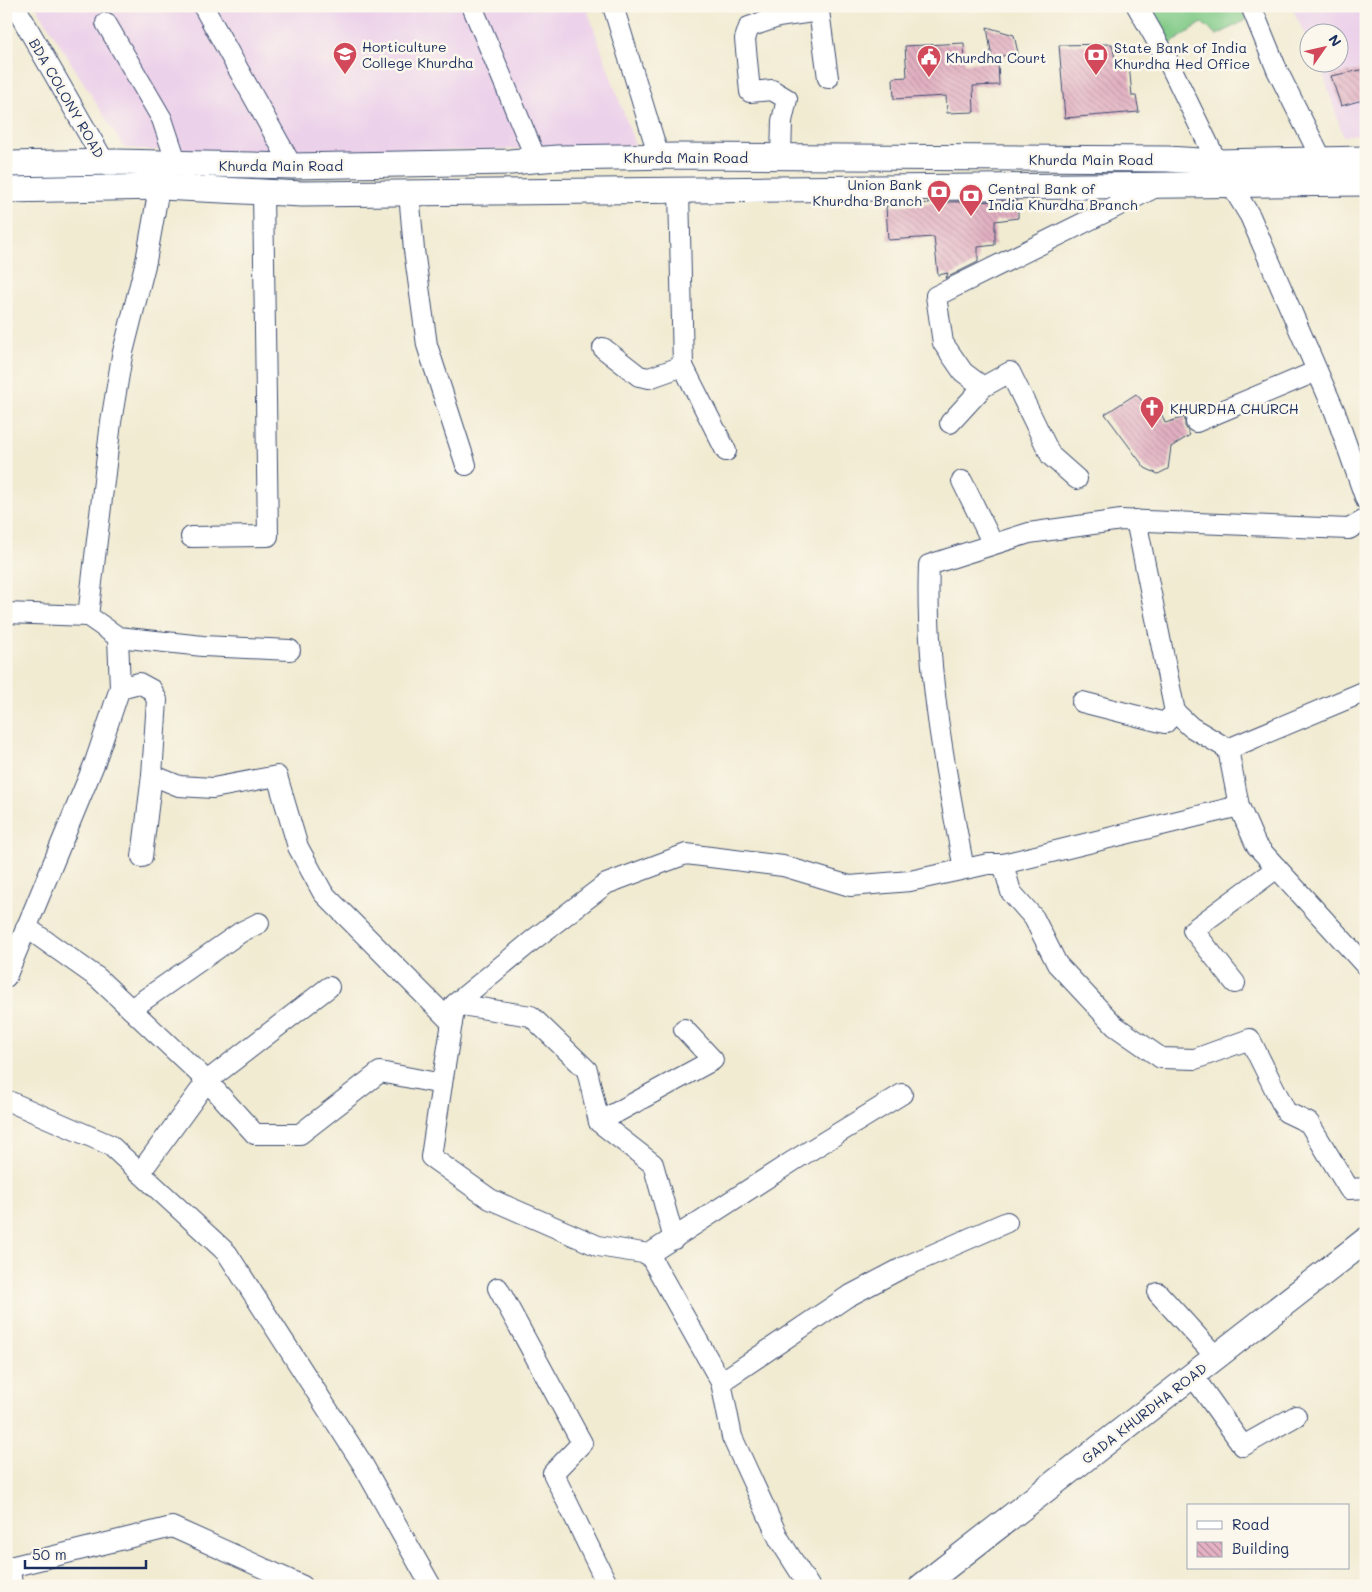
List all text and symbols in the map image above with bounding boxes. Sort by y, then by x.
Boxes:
north arrow [1300,22,1350,72]
text: N [1324,31,1346,50]
street label: BDA COLONY ROAD [25,35,109,161]
place label: Horticulture College Khurdha [362,37,474,72]
place label: State Bank of India Khurdha Hed Office [1114,38,1250,73]
school or university icon: Horticulture College Khurdha [332,41,358,75]
bank icon: State Bank of India Khurdha Hed Office [1083,42,1109,76]
public building icon: Khurdha Court [916,44,942,78]
place label: Khurdha Court [946,48,1046,67]
street label: Khurda Main Road [624,148,748,167]
street label: Khurda Main Road [1029,150,1153,169]
street label: Khurda Main Road [219,156,343,175]
place label: Union Bank Khurdha Branch [813,175,922,210]
bank icon: Union Bank Khurdha Branch [926,179,952,213]
place label: Central Bank of India Khurdha Branch [988,179,1138,214]
bank icon: Central Bank of India Khurdha Branch [958,183,984,217]
church icon: KHURDHA CHURCH [1139,395,1165,429]
place label: KHURDHA CHURCH [1170,399,1299,418]
street label: GADA KHURDHA ROAD [1078,1358,1210,1468]
legend [1187,1504,1350,1570]
text: Road [1232,1514,1269,1534]
scale bar [25,1537,146,1569]
text: Building [1232,1538,1289,1558]
text: 50 m [32,1544,67,1564]

